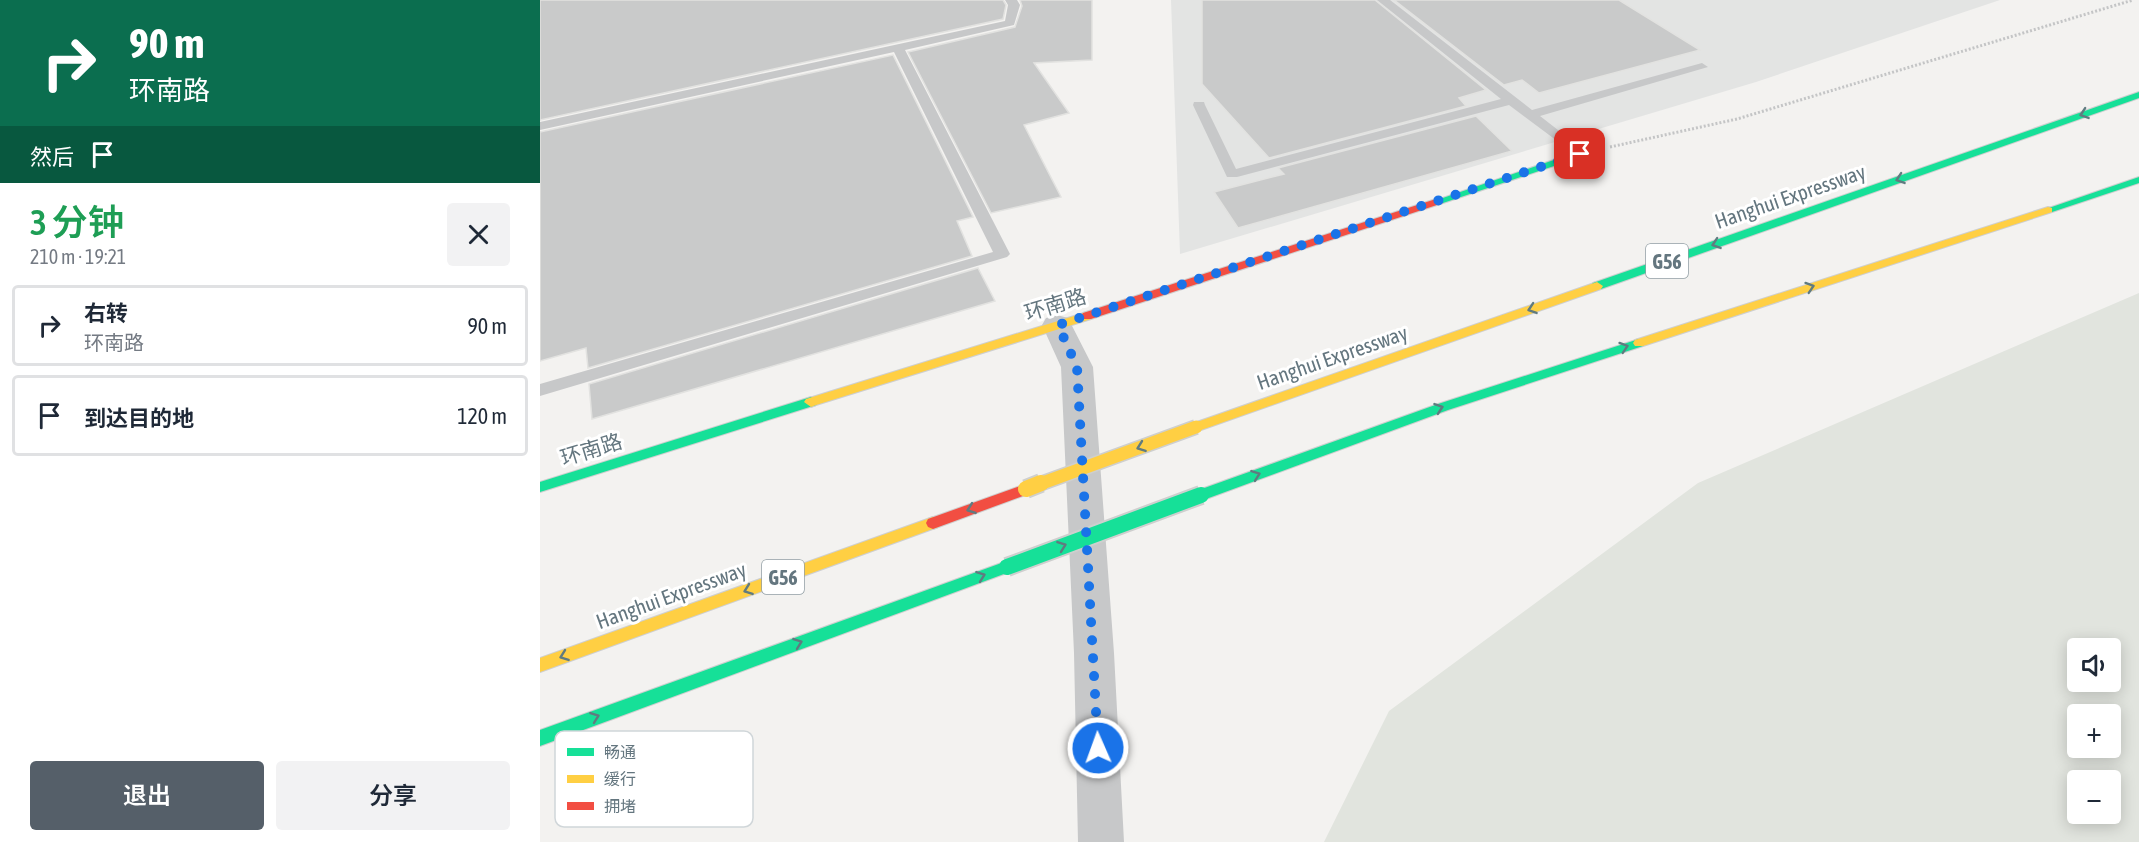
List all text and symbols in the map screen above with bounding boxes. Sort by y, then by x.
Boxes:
text: 90 m [129,19,204,67]
icon: right [30,24,108,102]
text: 环南路 [129,75,210,106]
one-way arrow [2079,107,2090,120]
pin [1554,128,1605,179]
icon: arrive [1563,137,1596,170]
icon: arrive [86,138,119,171]
text: 然后 [30,144,74,170]
street label: Hanghui Expressway [1711,159,1869,233]
one-way arrow [1895,172,1906,185]
text: 3 分钟 [30,201,124,243]
button: close [447,203,510,266]
one-way arrow [1711,236,1722,249]
road number: G56 [1646,244,1688,278]
text: 210 m · 19:21 [30,245,126,268]
one-way arrow [1804,281,1815,294]
street label: 环南路 [1021,283,1089,325]
text: 右转 [84,300,128,326]
one-way arrow [1527,301,1538,314]
icon: right [33,309,66,342]
text: 90 m [467,313,507,339]
street label: Hanghui Expressway [1253,320,1411,394]
text: 环南路 [84,331,144,354]
one-way arrow [1618,342,1629,355]
icon: arrive [33,399,66,432]
text: 120 m [457,403,507,429]
one-way arrow [1433,403,1444,416]
text: 到达目的地 [84,405,194,431]
street label: 环南路 [557,428,625,470]
one-way arrow [1136,440,1147,453]
one-way arrow [1250,470,1261,483]
one-way arrow [966,502,977,515]
one-way arrow [1056,541,1067,554]
street label: Hanghui Expressway [593,557,750,633]
road number: G56 [762,560,804,594]
one-way arrow [975,571,986,583]
one-way arrow [743,582,754,595]
one-way arrow [792,638,803,651]
map controls [2067,638,2121,824]
button: sound [2067,638,2121,692]
one-way arrow [560,649,571,661]
button: + [2067,704,2121,758]
one-way arrow [589,712,600,725]
position arrow [1066,716,1130,780]
legend [555,731,753,827]
text: 畅通 [604,743,636,761]
button: 退出 [30,761,264,830]
button: 分享 [276,761,510,830]
text: 缓行 [604,770,636,788]
button: − [2067,770,2121,824]
text: 拥堵 [604,797,636,815]

